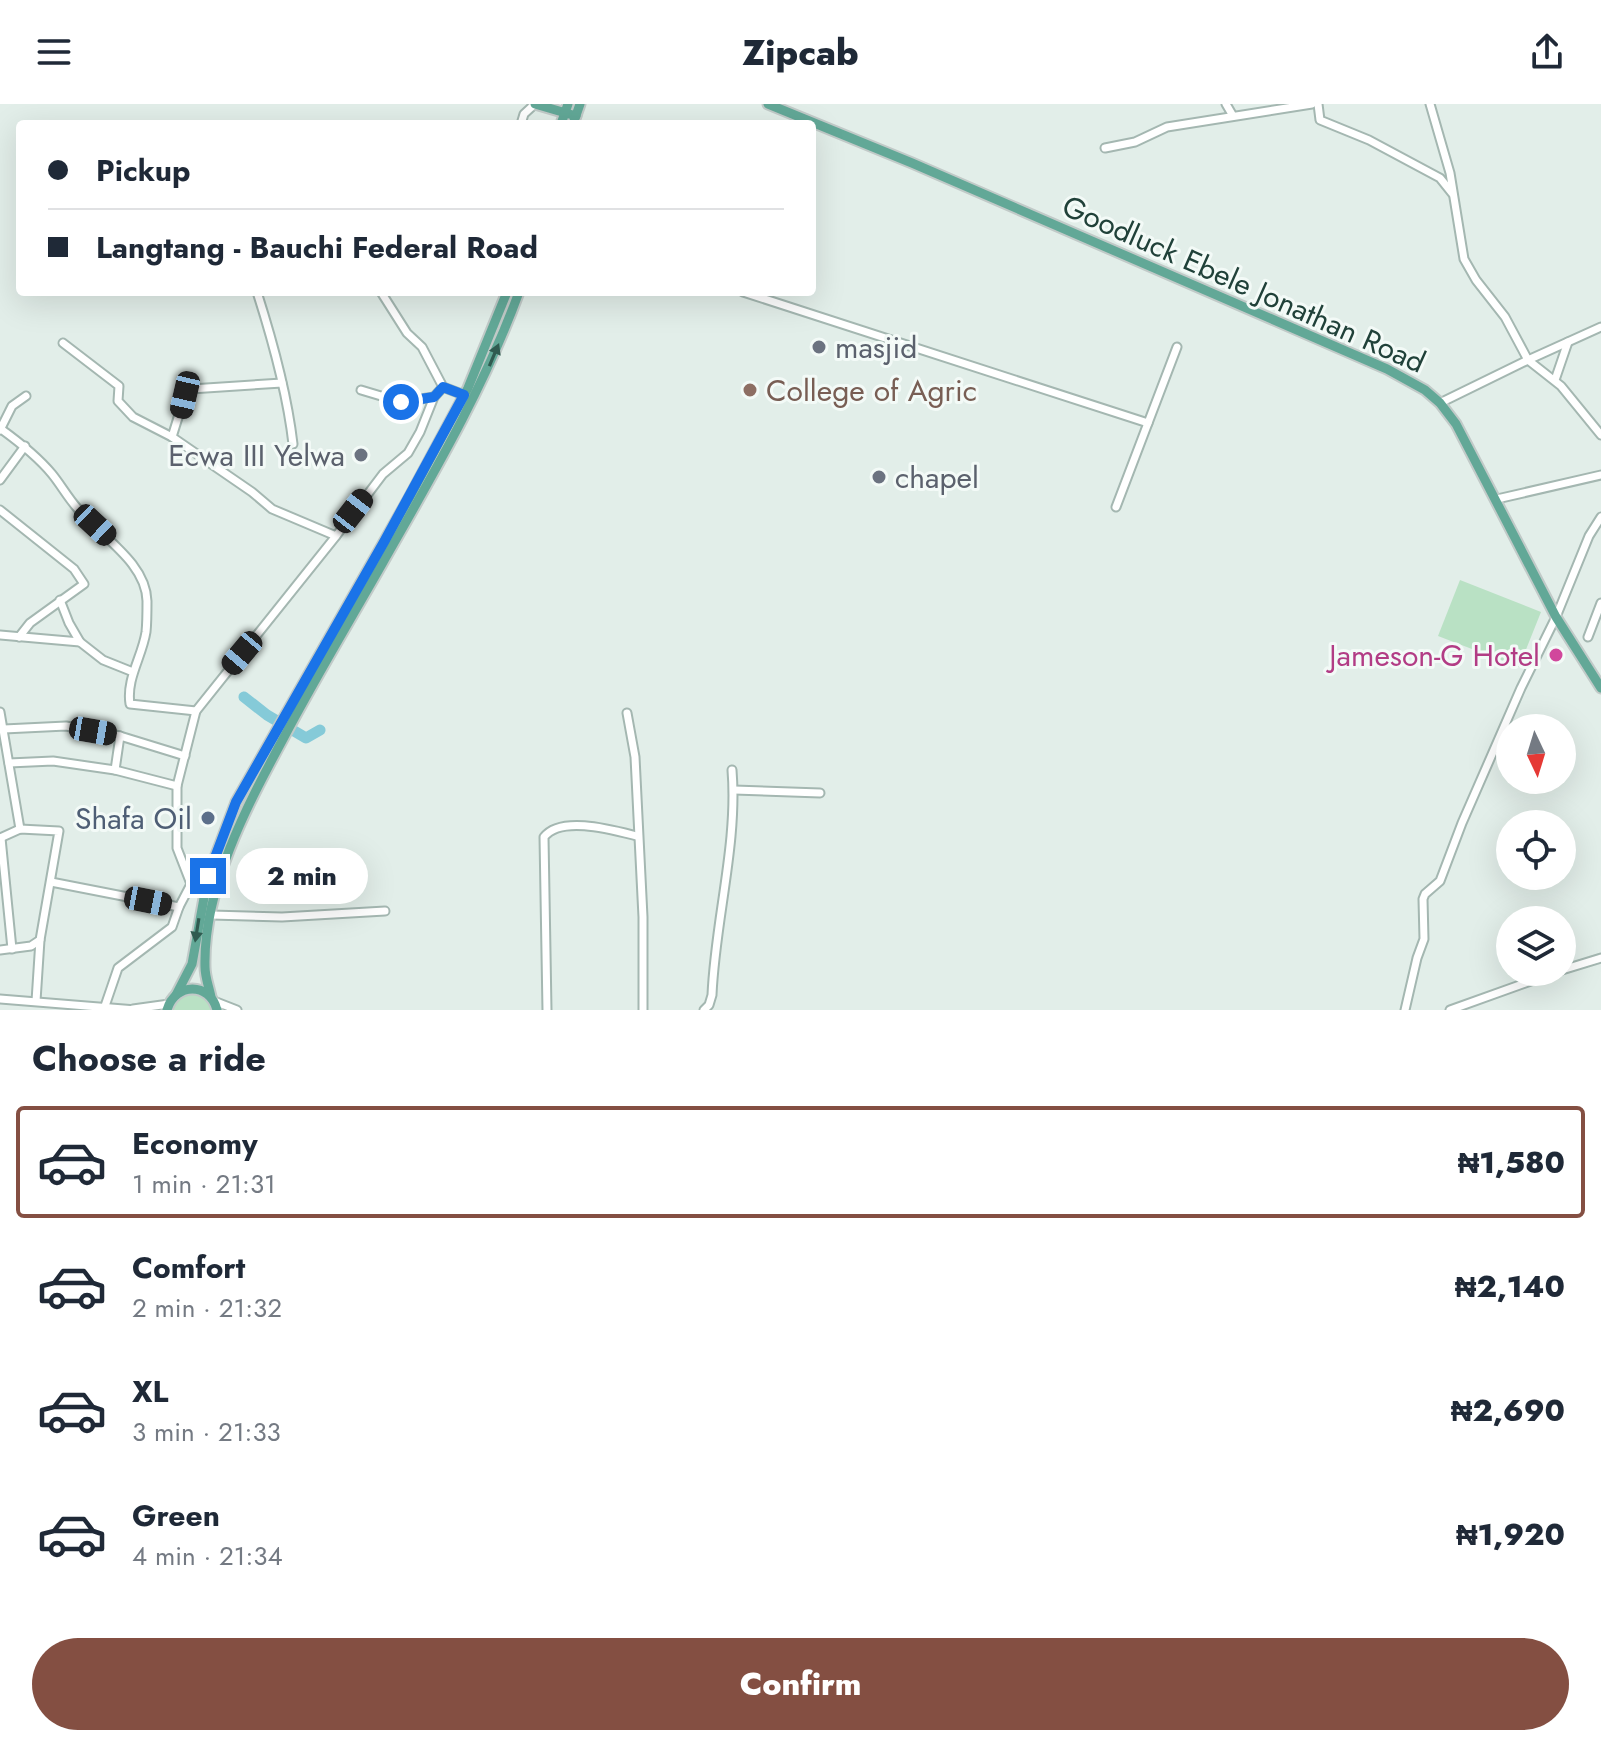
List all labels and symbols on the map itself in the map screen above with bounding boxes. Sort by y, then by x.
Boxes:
street label: Goodluck Ebele Jonathan Road [1056,184,1432,384]
place label: masjid [835,326,917,369]
marker: masjid [810,338,828,356]
one-way arrow [487,344,500,367]
car [168,369,202,421]
place label: College of Agric [766,369,977,412]
marker: College of Agric [741,381,759,399]
route start [383,384,419,420]
place label: Ecwa III Yelwa [168,434,345,477]
marker: Ecwa III Yelwa [352,446,370,464]
place label: chapel [895,456,979,499]
marker: chapel [870,468,888,486]
car [329,485,377,537]
car [69,500,121,550]
car [217,627,267,679]
place label: Jameson-G Hotel [1325,634,1540,677]
marker: Jameson-G Hotel [1547,646,1565,664]
north arrow [1496,714,1576,794]
car [67,715,119,747]
place label: Shafa Oil [75,797,192,840]
marker: Shafa Oil [199,809,217,827]
callout: 2 min [236,848,368,904]
route end [190,858,226,894]
car [122,885,174,917]
one-way arrow [190,917,203,942]

